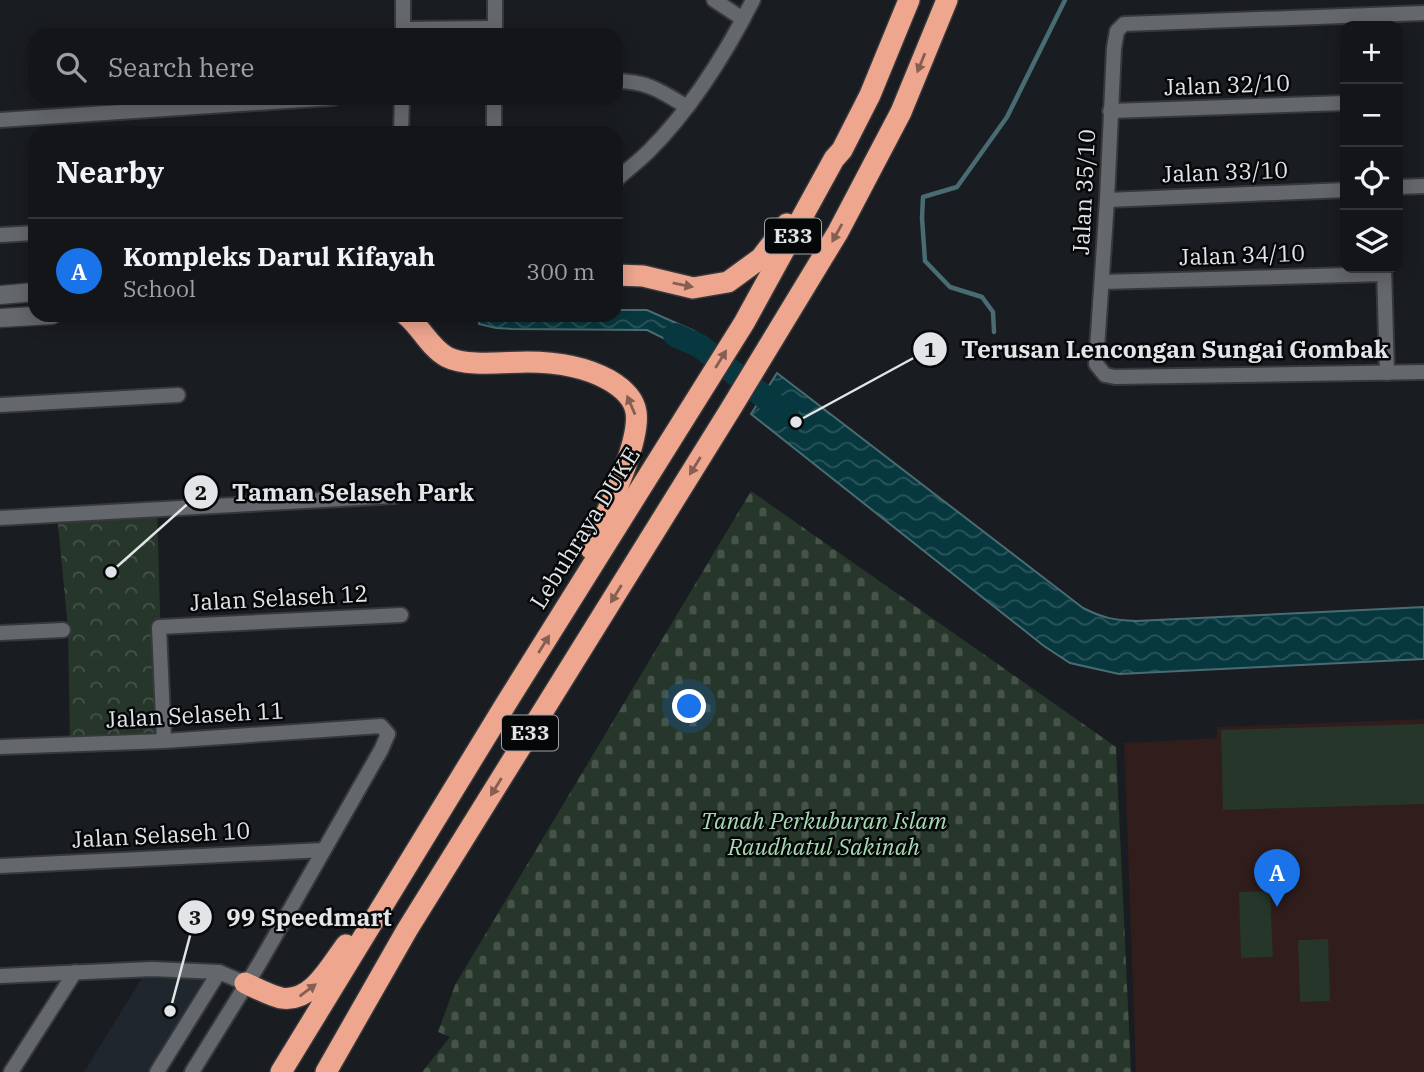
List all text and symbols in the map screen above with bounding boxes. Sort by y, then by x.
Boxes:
map controls [1340,21,1403,273]
button: + [1340,21,1403,84]
search box [28,28,623,105]
icon: search [52,48,90,86]
text: Search here [108,50,254,84]
one-way arrow [916,53,927,74]
street label: Jalan 32/10 [1163,67,1290,101]
button: − [1340,84,1403,147]
street label: Jalan 35/10 [1065,128,1101,256]
button: locate [1340,147,1403,210]
text: Nearby [56,152,164,191]
street label: Jalan 33/10 [1161,154,1288,188]
button: layers [1340,210,1403,273]
road number: E33 [765,218,821,254]
one-way arrow [831,223,843,242]
street label: Jalan 34/10 [1178,237,1305,271]
text: Kompleks Darul Kifayah [123,239,435,273]
text: A [71,256,87,286]
text: 300 m [526,256,595,286]
text: School [123,273,196,303]
one-way arrow [672,280,694,291]
callout: Terusan Lencongan Sungai Gombak [913,327,1403,372]
text: Terusan Lencongan Sungai Gombak [961,333,1389,365]
text: 1 [924,335,936,363]
one-way arrow [715,349,728,368]
one-way arrow [626,394,637,415]
street label: Lebuhraya DUKE [522,441,646,614]
one-way arrow [689,457,702,476]
callout: Taman Selaseh Park [183,470,488,515]
text: Taman Selaseh Park [232,476,474,508]
text: 2 [195,478,207,506]
street label: Jalan Selaseh 12 [189,577,369,617]
one-way arrow [610,584,623,603]
one-way arrow [537,634,550,653]
your location [672,689,706,723]
street label: Jalan Selaseh 11 [105,694,285,734]
road number: E33 [502,716,558,750]
one-way arrow [490,777,503,796]
park label: Tanah Perkuburan Islam Raudhatul Sakinah [701,805,948,861]
street label: Jalan Selaseh 10 [71,814,251,854]
pin: A [1254,849,1300,907]
callout: 99 Speedmart [178,895,406,940]
text: 99 Speedmart [226,901,392,933]
text: 3 [189,903,201,931]
one-way arrow [298,982,316,997]

